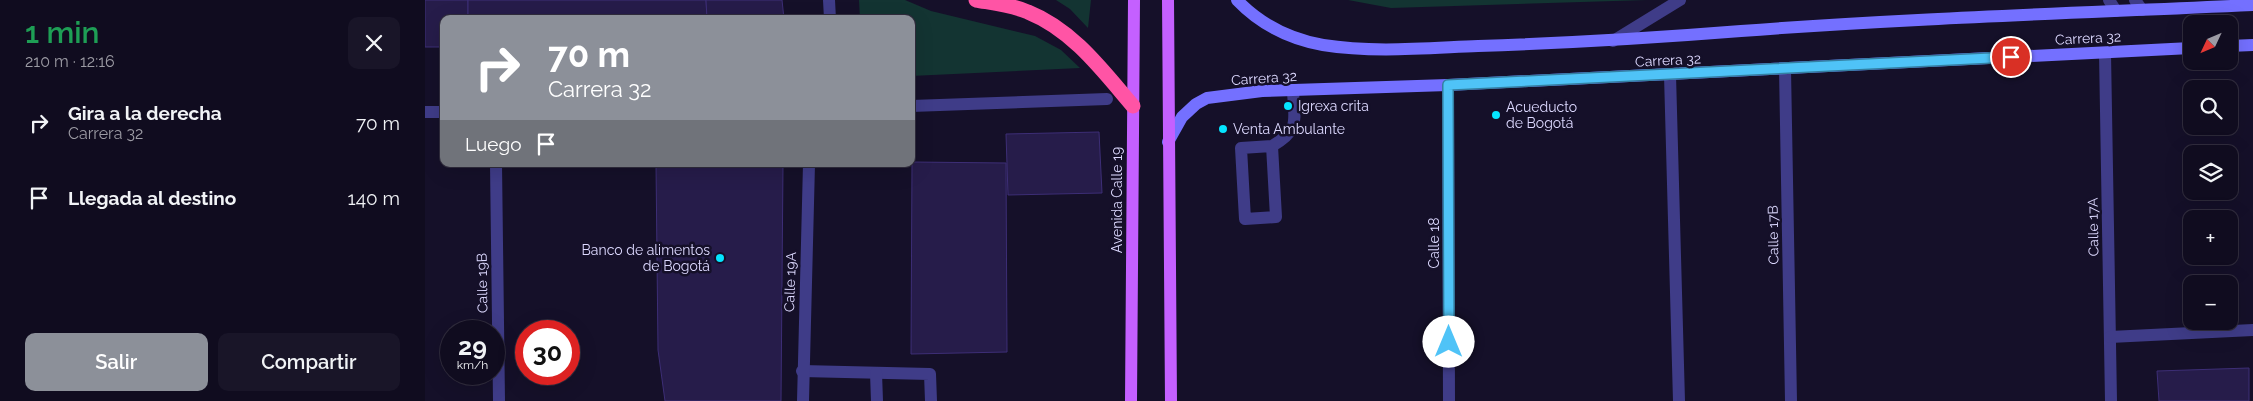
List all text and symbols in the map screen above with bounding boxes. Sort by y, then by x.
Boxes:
text: 1 min [25,15,100,50]
north arrow [2183,15,2237,70]
map controls [2183,15,2238,330]
button: close [348,17,400,69]
street label: Carrera 32 [2055,28,2121,48]
text: 70 m [548,34,630,75]
icon: right [465,35,530,100]
pin [1990,36,2032,78]
icon: arrive [1997,43,2025,71]
street label: Carrera 32 [1635,50,1701,70]
text: 210 m · 12:16 [25,52,115,71]
street label: Carrera 32 [1231,68,1297,88]
text: Carrera 32 [548,76,652,102]
button: search [2183,80,2238,135]
place label: Igrexa crita [1298,98,1369,114]
place label: Acueducto de Bogotá [1506,99,1577,131]
marker: Igrexa crita [1282,100,1294,112]
text: Gira a la derecha [68,102,222,124]
icon: right [25,109,53,137]
marker: Acueducto de Bogotá [1490,109,1502,121]
text: 70 m [356,112,400,134]
place label: Venta Ambulante [1233,121,1345,137]
marker: Venta Ambulante [1217,123,1229,135]
text: Carrera 32 [68,124,143,143]
icon: arrive [532,130,560,158]
text: Luego [465,133,522,155]
button: layers [2183,145,2238,200]
street label: Avenida Calle 19 [1109,147,1125,253]
icon: arrive [25,184,53,212]
text: Llegada al destino [68,187,236,209]
text: 140 m [348,187,400,209]
street label: Calle 17A [2084,197,2102,257]
street label: Calle 17B [1764,205,1782,265]
button: + [2183,210,2238,265]
street label: Calle 18 [1426,218,1442,268]
place label: Banco de alimentos de Bogotá [582,242,710,274]
street label: Calle 19A [781,251,799,312]
marker: Banco de alimentos de Bogotá [714,252,726,264]
street label: Calle 19B [473,253,491,313]
button: − [2183,275,2238,330]
position arrow [1422,315,1474,367]
speed limit sign: 30 [515,320,580,385]
text: 29 [458,331,487,361]
button: Salir [25,333,208,391]
button: Compartir [218,333,400,391]
text: km/h [457,358,488,372]

